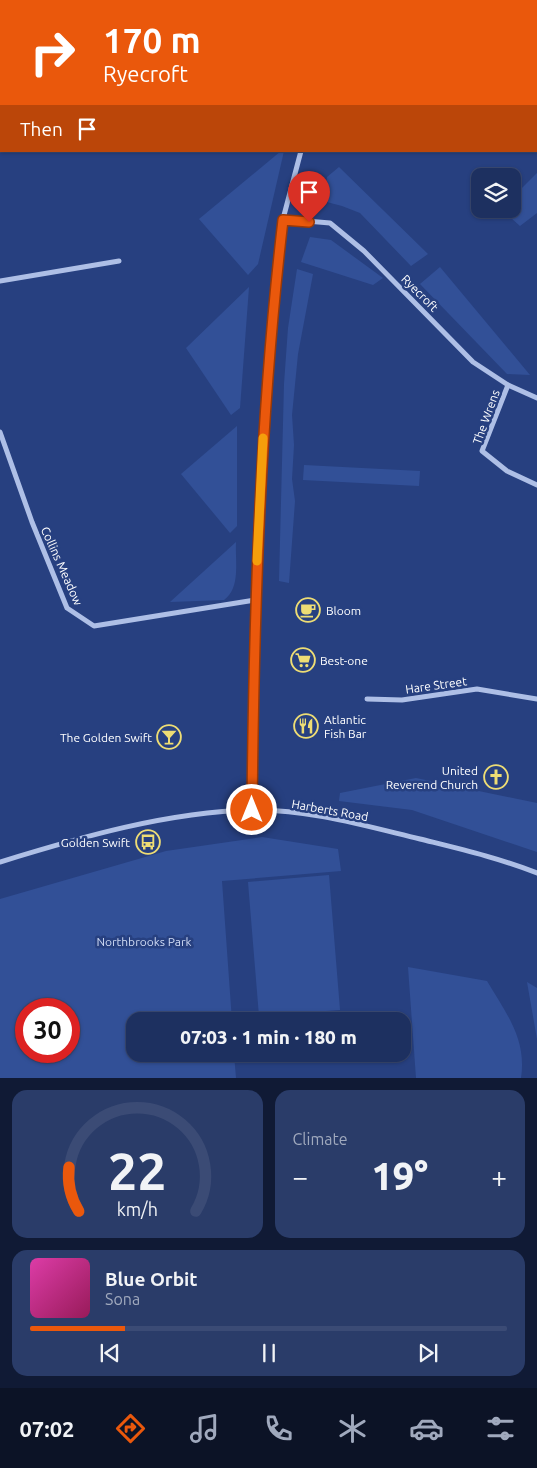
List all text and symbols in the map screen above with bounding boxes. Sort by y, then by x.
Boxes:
icon: right [20,20,85,85]
text: 170 m [103,20,201,60]
text: Ryecroft [103,61,188,86]
icon: arrive [73,115,101,143]
text: Then [20,118,63,140]
map controls [471,168,521,218]
button: layers [471,168,521,218]
pin [288,171,330,222]
icon: arrive [295,178,323,206]
street label: Ryecroft [399,272,441,314]
street label: The Wrens [470,388,502,446]
street label: Collins Meadow [39,525,85,608]
cafe icon: Bloom [295,597,321,623]
place label: Bloom [326,604,361,617]
supermarket icon: Best-one [290,647,316,673]
place label: Best-one [320,654,368,667]
street label: Hare Street [404,674,468,696]
restaurant icon: Atlantic Fish Bar [293,713,319,739]
place label: Atlantic Fish Bar [324,713,367,740]
bar icon: The Golden Swift [156,724,182,750]
place label: The Golden Swift [60,731,152,744]
place label: United Reverend Church [386,764,478,791]
church icon: United Reverend Church [483,764,509,790]
position arrow [225,783,277,835]
street label: Harberts Road [291,797,369,823]
bus stop icon: Golden Swift [135,829,161,855]
place label: Golden Swift [61,836,130,849]
park label: Northbrooks Park [96,935,192,948]
speed limit sign: 30 [15,998,80,1063]
text: 07:03 · 1 min · 180 m [180,1026,357,1048]
text: Climate [293,1130,348,1148]
text: 22 [108,1142,167,1200]
text: 19° [371,1155,428,1197]
text: − [293,1161,308,1192]
text: + [491,1161,507,1192]
text: km/h [117,1199,158,1219]
text: Blue Orbit [105,1268,198,1290]
text: Sona [105,1290,140,1308]
icon: previous [96,1339,124,1367]
icon: pause [255,1339,283,1367]
icon: next [414,1339,442,1367]
icon: directions [113,1411,148,1446]
icon: music [187,1411,222,1446]
icon: phone [261,1411,296,1446]
icon: climate [335,1411,370,1446]
icon: car [409,1411,444,1446]
icon: filters [483,1411,518,1446]
text: 07:02 [19,1416,74,1441]

